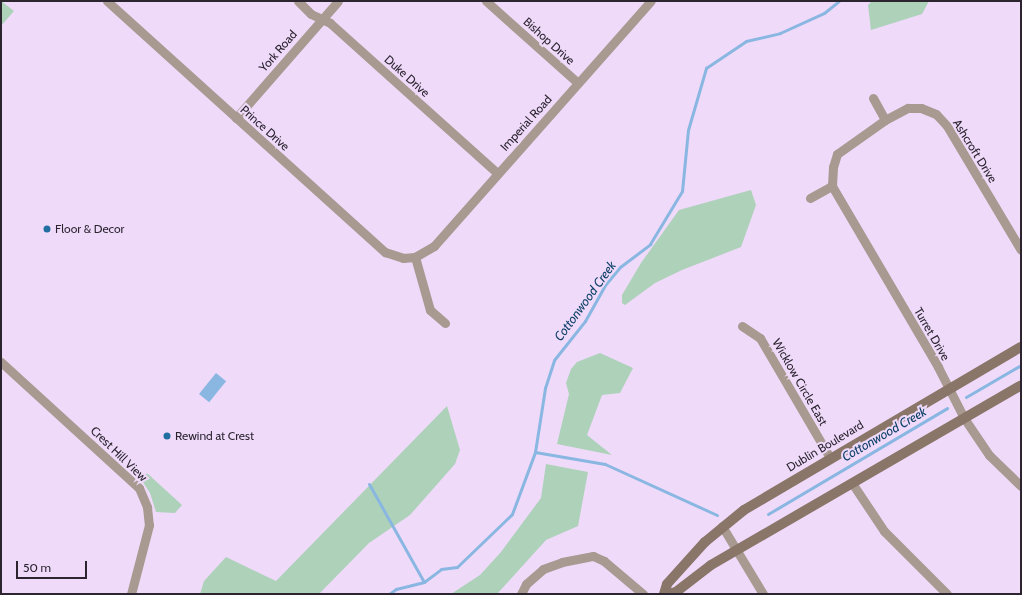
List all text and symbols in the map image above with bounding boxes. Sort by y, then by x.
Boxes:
street label: Bishop Drive [520,14,578,68]
street label: York Road [256,27,300,75]
street label: Duke Drive [381,52,433,100]
street label: Imperial Road [497,92,555,154]
street label: Prince Drive [238,102,292,154]
street label: Ashcroft Drive [950,117,1000,185]
place label: Floor & Decor [55,222,124,236]
marker: Floor & Decor [42,224,52,234]
water label: Cottonwood Creek [551,258,619,344]
street label: Turret Drive [911,305,953,363]
street label: Wicklow Circle East [769,336,831,428]
water label: Cottonwood Creek [839,404,929,464]
street label: Dublin Boulevard [784,417,866,475]
street label: Crest Hill View [88,423,150,485]
place label: Rewind at Crest [175,429,254,443]
marker: Rewind at Crest [162,431,172,441]
scale bar [18,553,89,579]
text: 50 m [23,560,51,575]

